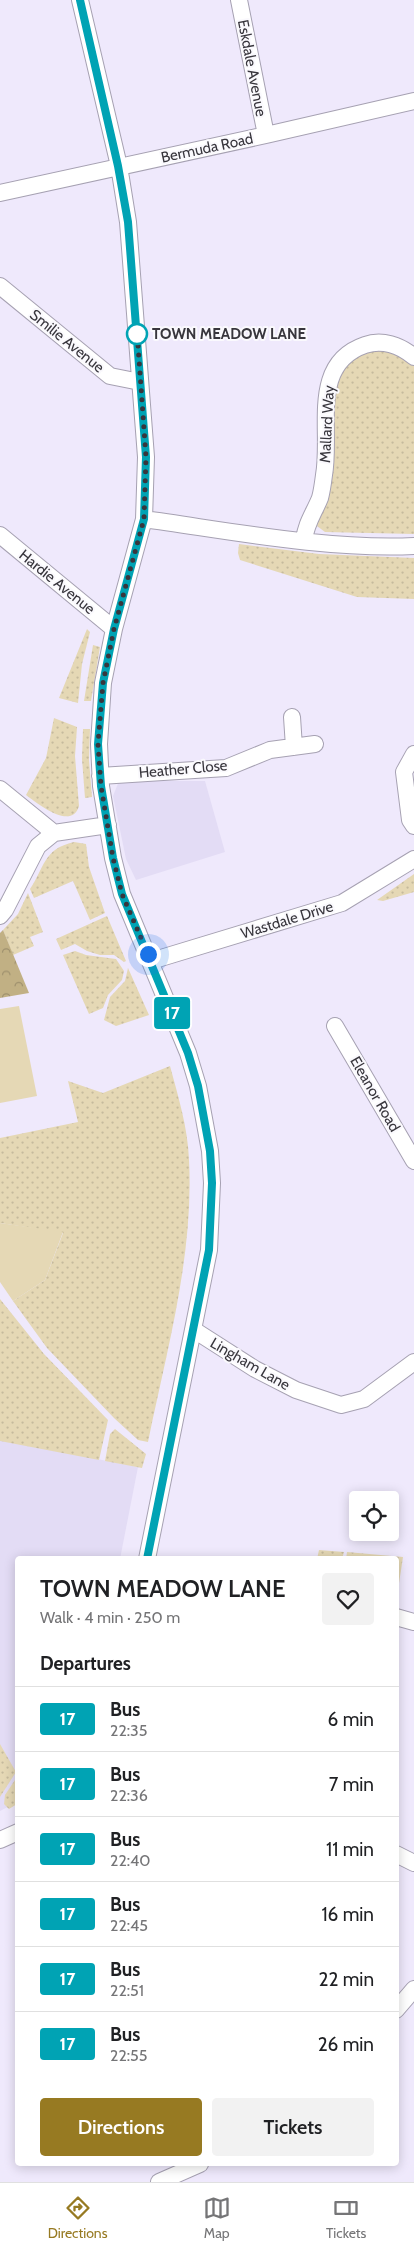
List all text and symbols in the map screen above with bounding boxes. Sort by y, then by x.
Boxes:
street label: Eskdale Avenue [234,18,270,118]
street label: Bermuda Road [159,129,255,167]
street label: Smilie Avenue [26,306,108,377]
marker: TOWN MEADOW LANE [126,323,148,345]
place label: TOWN MEADOW LANE [152,325,307,343]
street label: Mallard Way [316,384,338,463]
street label: Hardie Avenue [15,546,99,618]
street label: Heather Close [138,756,228,782]
street label: Wastdale Drive [239,897,336,943]
your location [136,942,161,967]
line badge: 17 [150,997,194,1029]
text: 17 [164,1002,180,1024]
street label: Eleanor Road [346,1053,404,1135]
street label: Lingham Lane [207,1334,293,1394]
map controls [349,1491,399,1541]
button: locate [349,1491,399,1541]
button: heart [322,1573,374,1625]
text: TOWN MEADOW LANE [40,1574,286,1603]
text: Walk · 4 min · 250 m [40,1608,180,1627]
text: Departures [40,1652,131,1675]
text: Bus [110,1698,140,1721]
text: 17 [60,1708,75,1730]
text: 6 min [328,1708,374,1731]
text: 22:35 [110,1721,147,1740]
text: Bus [110,1763,140,1786]
text: 17 [60,1773,75,1795]
text: 7 min [329,1773,374,1796]
text: 22:36 [110,1786,148,1805]
text: Bus [110,1828,140,1851]
text: 17 [60,1838,75,1860]
text: 11 min [326,1838,374,1861]
text: 22:40 [110,1851,151,1870]
text: Bus [110,1893,140,1916]
text: 17 [60,1903,75,1925]
text: 16 min [321,1903,374,1926]
text: 22:45 [110,1916,148,1935]
text: Bus [110,1958,140,1981]
text: 17 [60,1968,75,1990]
text: 22 min [319,1968,374,1991]
text: 22:51 [110,1981,144,2000]
text: Bus [110,2023,140,2046]
text: 17 [60,2033,75,2055]
text: 26 min [318,2033,374,2056]
text: 22:55 [110,2046,147,2065]
button: Directions [40,2098,202,2156]
button: Tickets [212,2098,374,2156]
tab: Directions [48,2194,107,2242]
tab: Map [203,2194,231,2242]
tab: Tickets [326,2194,366,2242]

